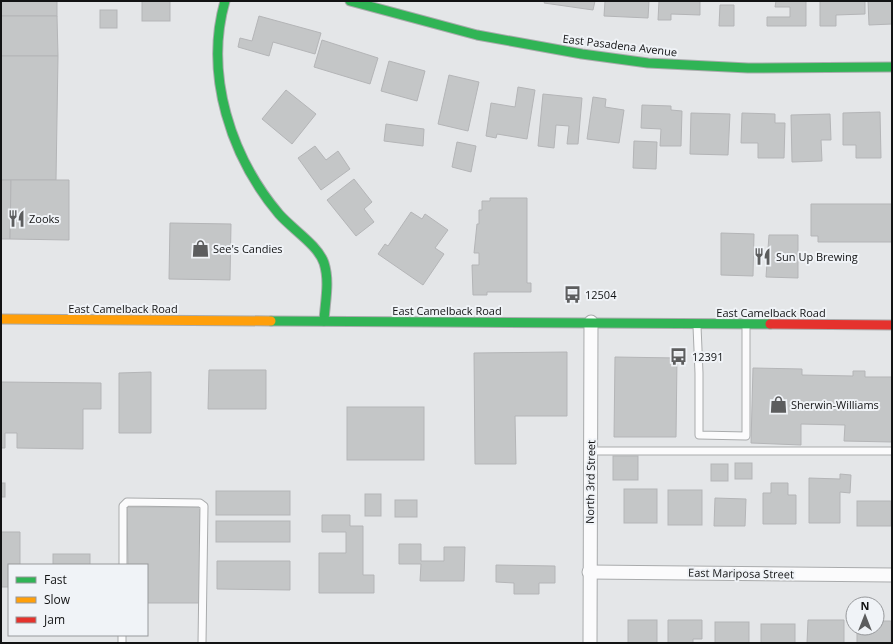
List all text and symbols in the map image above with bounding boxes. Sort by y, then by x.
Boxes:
street label: East Pasadena Avenue [562,31,678,59]
restaurant icon: Zooks [6,208,26,228]
place label: Zooks [29,211,60,226]
shop icon: See's Candies [190,238,210,258]
place label: See's Candies [213,241,283,256]
restaurant icon: Sun Up Brewing [753,246,773,266]
place label: Sun Up Brewing [776,249,858,264]
bus stop icon: 12504 [562,284,582,304]
place label: 12504 [585,287,617,302]
street label: East Camelback Road [68,301,178,316]
street label: East Camelback Road [392,303,502,318]
street label: East Camelback Road [716,305,826,320]
bus stop icon: 12391 [669,346,689,366]
place label: 12391 [692,349,723,364]
shop icon: Sherwin-Williams [768,394,788,414]
place label: Sherwin-Williams [791,397,879,412]
street label: North 3rd Street [582,440,598,524]
legend [8,564,148,636]
street label: East Mariposa Street [688,565,794,581]
text: Fast [44,571,67,588]
text: Slow [44,591,71,608]
north arrow [845,596,885,636]
text: N [861,598,869,613]
text: Jam [43,611,65,628]

